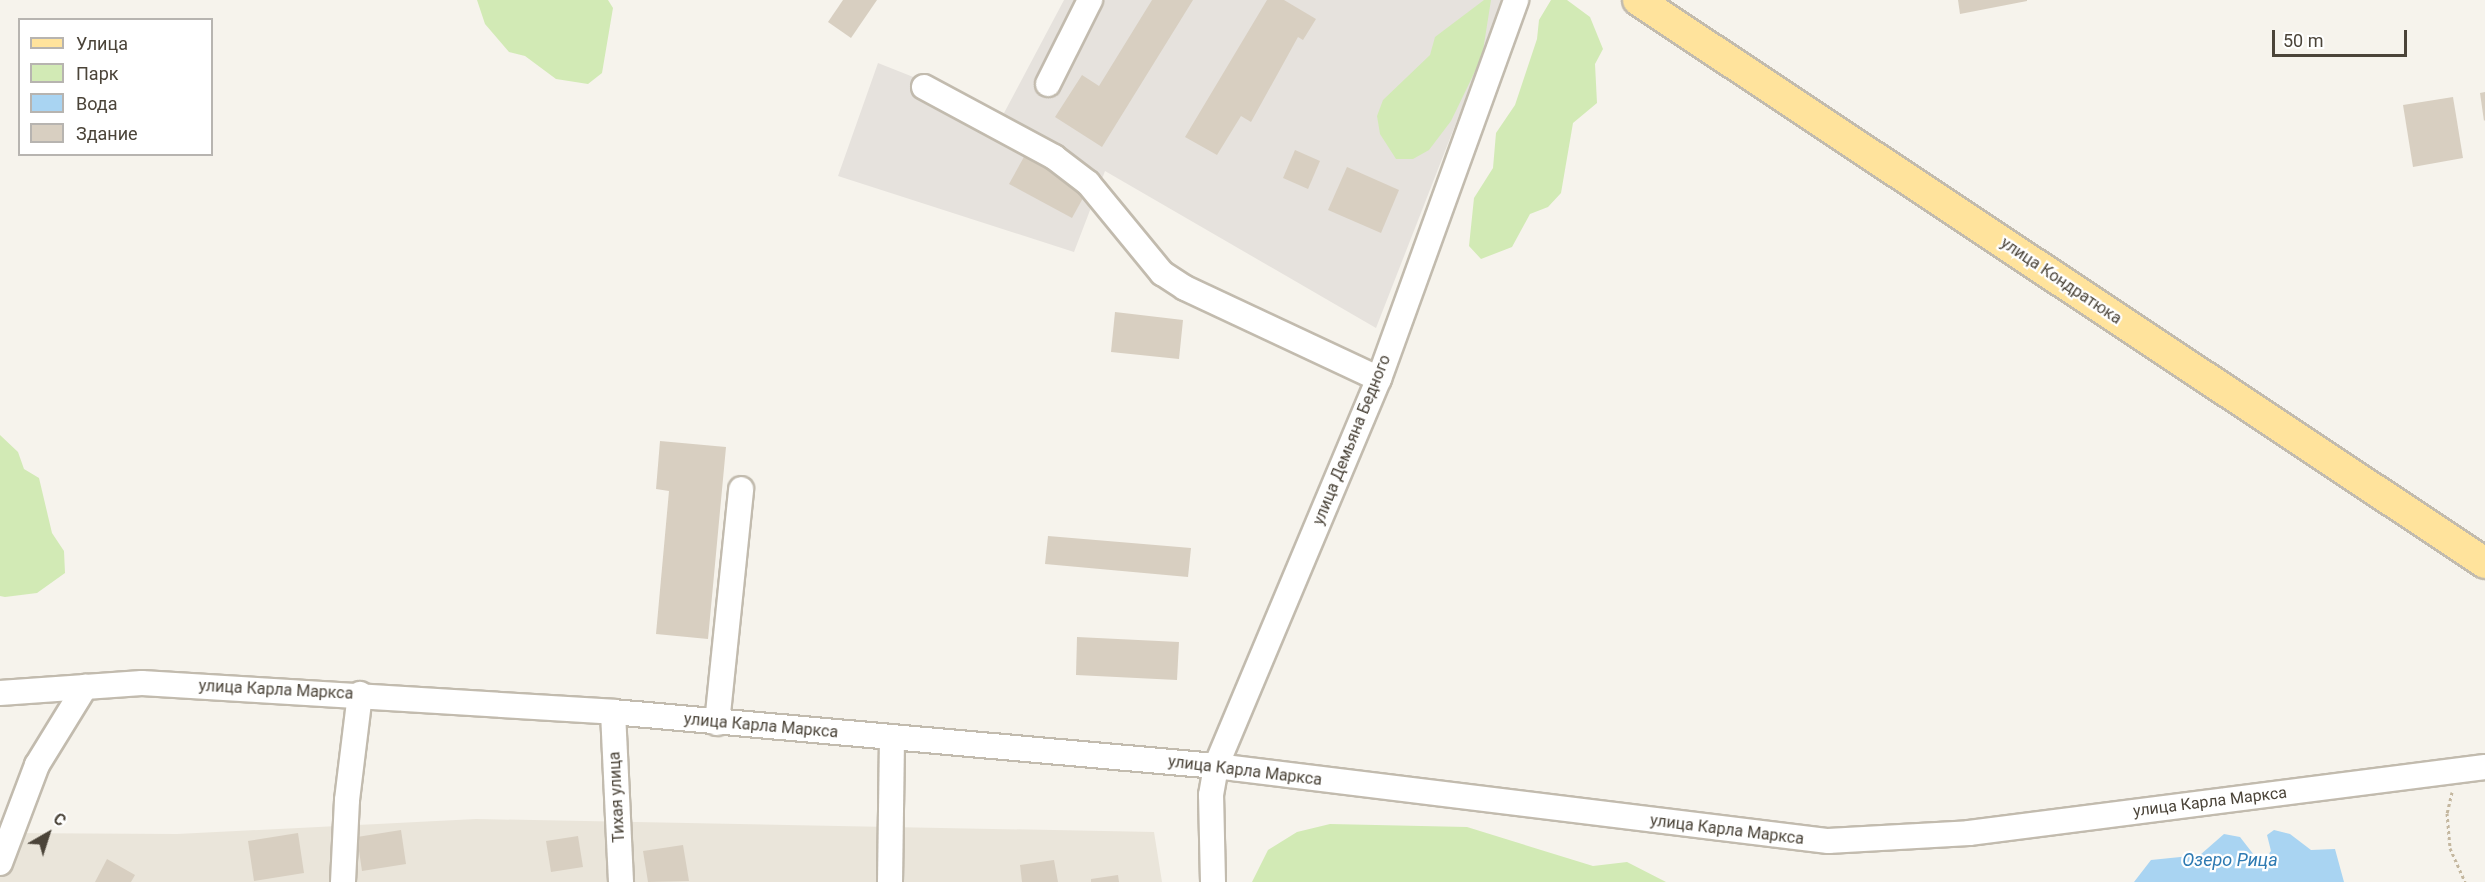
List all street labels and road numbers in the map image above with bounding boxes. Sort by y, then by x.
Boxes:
street label: улица Кондратюка [1997,233,2125,329]
street label: улица Демьяна Бедного [1309,352,1395,528]
street label: улица Карла Маркса [198,676,354,704]
street label: улица Карла Маркса [683,710,839,742]
street label: Тихая улица [605,751,629,843]
street label: улица Карла Маркса [1167,752,1323,790]
street label: улица Карла Маркса [2132,783,2288,821]
street label: улица Карла Маркса [1649,811,1805,849]

